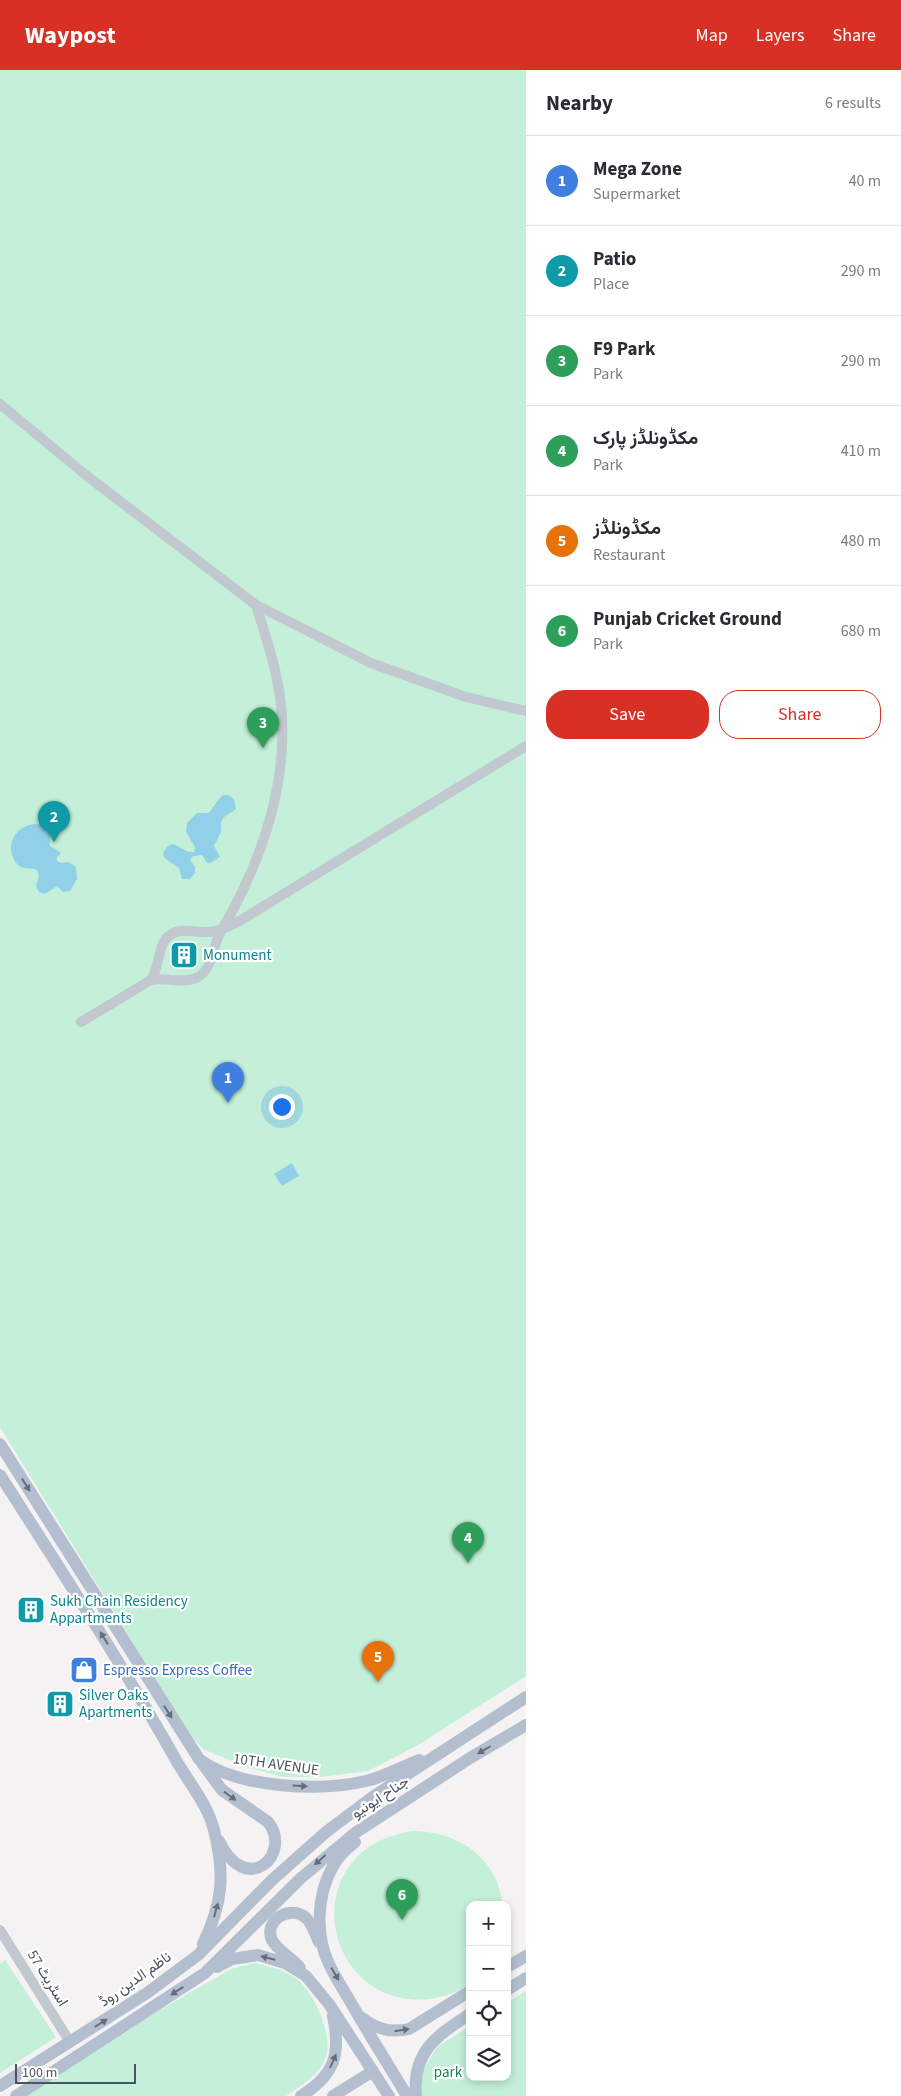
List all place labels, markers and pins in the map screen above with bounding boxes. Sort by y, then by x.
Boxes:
pin: 3 [247,707,279,748]
pin: 2 [38,801,70,842]
building icon: Monument [169,940,199,970]
place label: Monument [203,945,272,966]
pin: 1 [212,1062,244,1103]
pin: 4 [452,1522,484,1563]
place label: Sukh Chain Residency Appartments [50,1591,188,1629]
building icon: Sukh Chain Residency Appartments [16,1595,46,1625]
pin: 5 [362,1641,394,1682]
shop icon: Espresso Express Coffee [69,1655,99,1685]
place label: Espresso Express Coffee [103,1660,252,1681]
place label: Silver Oaks Apartments [79,1685,152,1723]
building icon: Silver Oaks Apartments [45,1689,75,1719]
pin: 6 [386,1879,418,1920]

